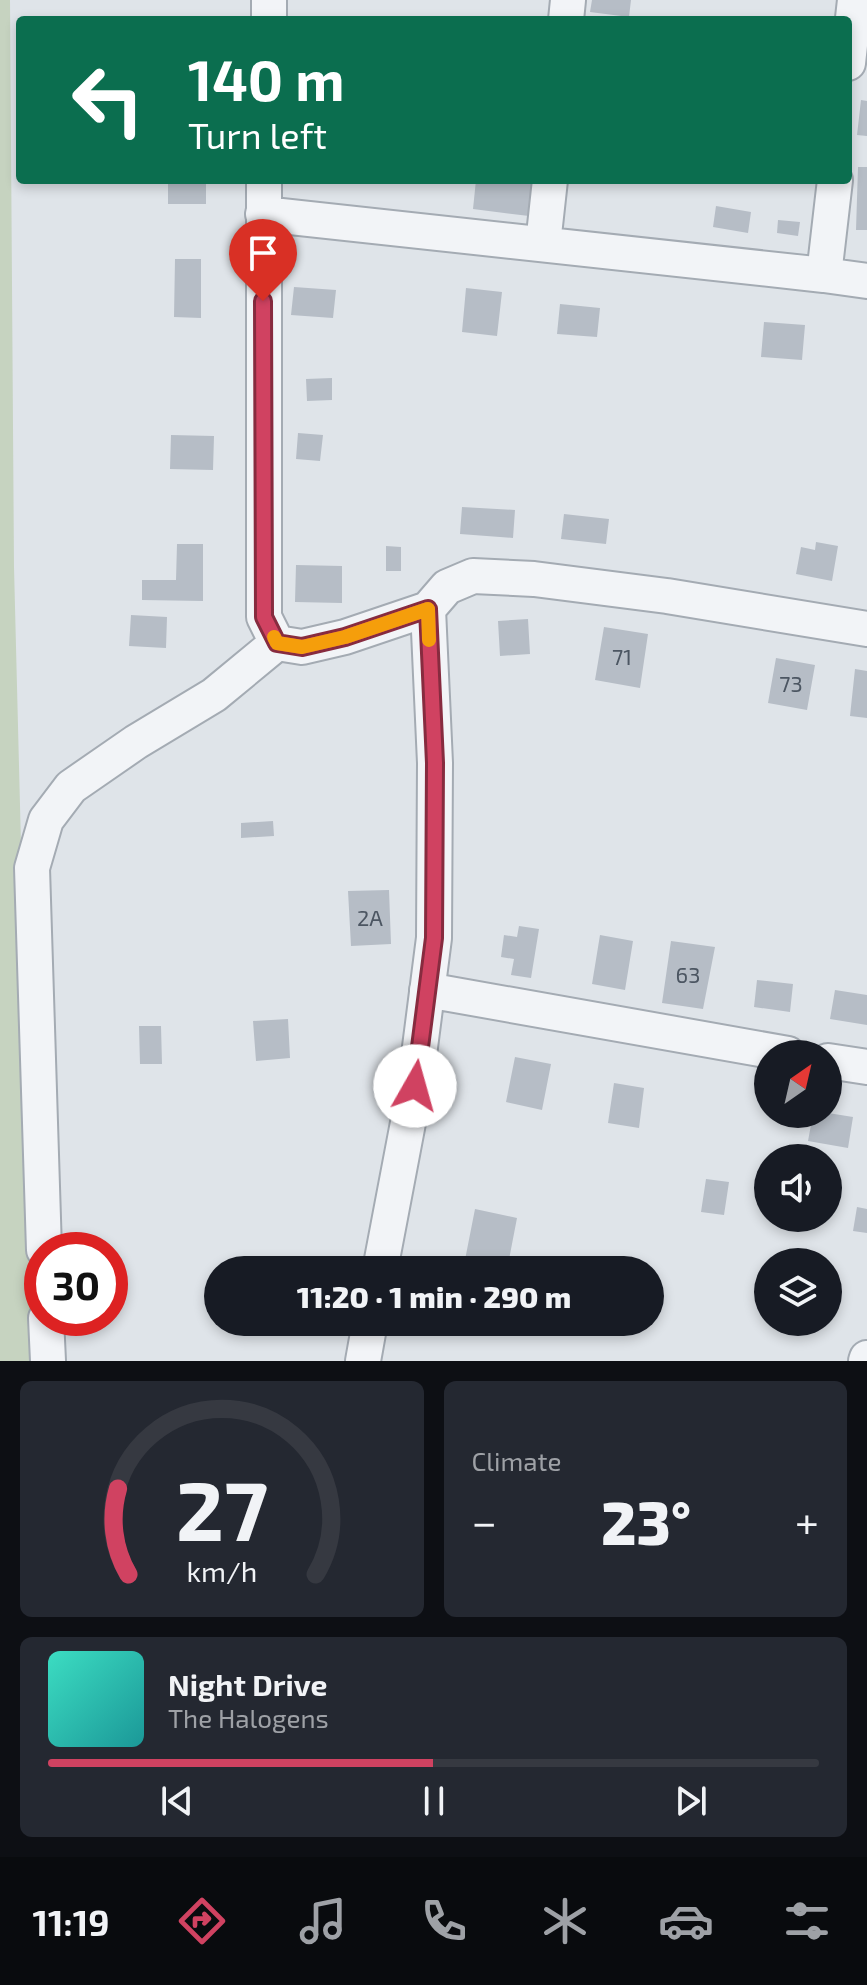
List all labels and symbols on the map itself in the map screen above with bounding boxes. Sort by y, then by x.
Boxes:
pin [229,219,297,301]
house number: 71 [612,643,632,669]
house number: 73 [779,670,803,696]
house number: 2А [357,904,383,930]
house number: 63 [676,961,700,987]
north arrow [754,1040,842,1128]
position arrow [373,1044,457,1128]
speed limit sign: 30 [24,1232,128,1336]

